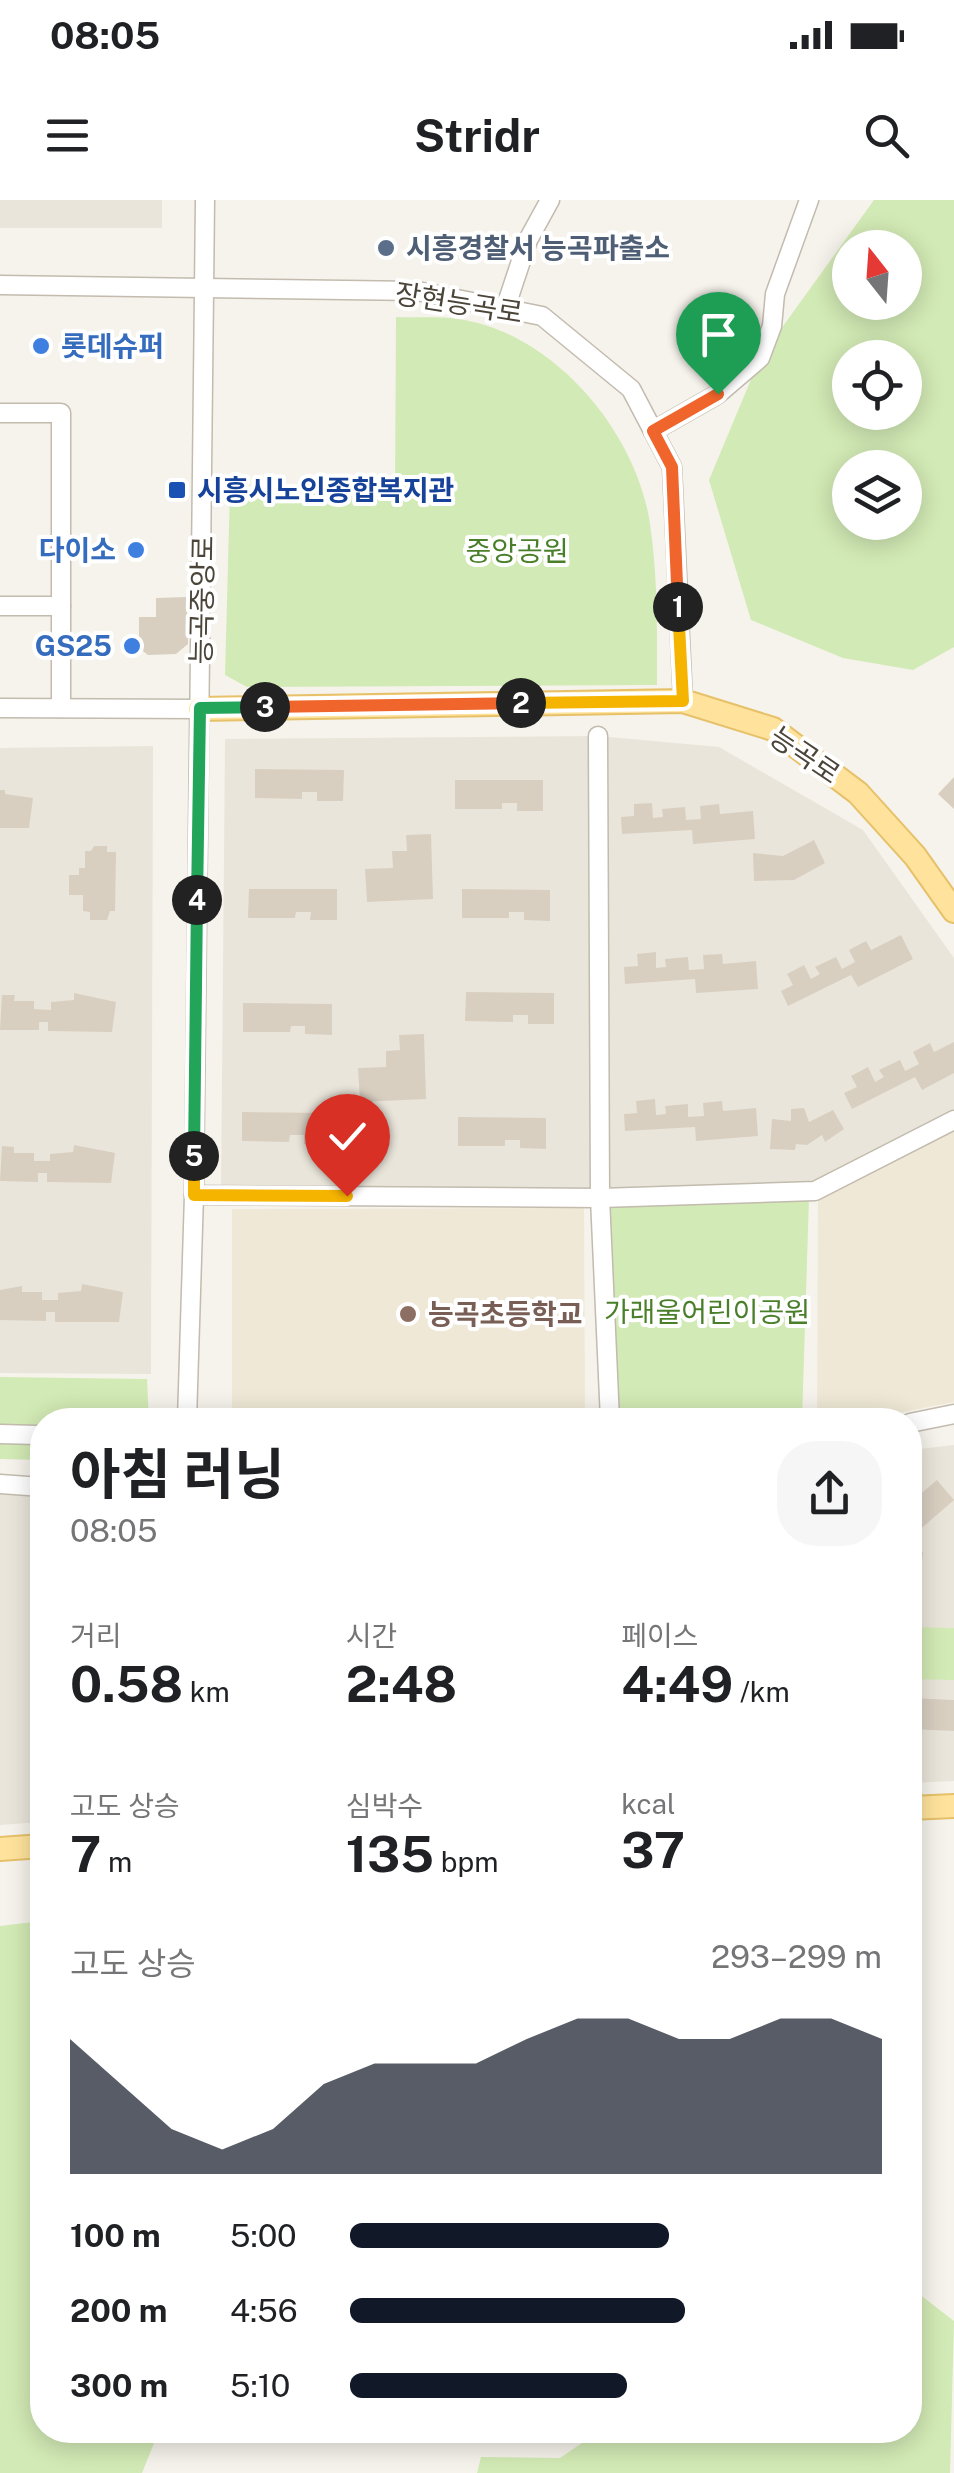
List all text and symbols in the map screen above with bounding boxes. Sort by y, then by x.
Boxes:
text: 08:05 [50,13,160,58]
icon: menu [40,108,95,163]
icon: search [859,108,914,163]
text: Stridr [414,109,540,162]
north arrow [832,230,922,320]
map controls [832,230,922,540]
place label: 시흥경찰서 능곡파출소 [406,231,670,264]
marker: 시흥경찰서 능곡파출소 [375,237,397,259]
street label: 장현능곡로 [393,276,525,329]
pin [676,292,761,395]
icon: arrive [691,307,746,362]
place label: 롯데슈퍼 [61,329,164,362]
marker: 롯데슈퍼 [30,335,52,357]
button: locate [832,340,922,430]
button: layers [832,450,922,540]
place label: 시흥시노인종합복지관 [197,473,455,506]
marker: 시흥시노인종합복지관 [166,479,188,501]
place label: 다이소 [39,533,116,566]
park label: 중앙공원 [465,534,569,567]
street label: 능곡중앙로 [184,535,219,665]
marker: 다이소 [125,539,147,561]
pin: 1 [653,582,703,632]
text: 1 [672,590,684,623]
place label: GS25 [35,629,112,662]
marker: GS25 [121,635,143,657]
pin: 2 [496,678,546,728]
pin: 3 [240,682,290,732]
text: 2 [512,686,530,719]
text: 3 [256,690,274,723]
street label: 능곡로 [764,719,847,790]
pin: 4 [172,875,222,925]
text: 4 [188,883,206,916]
pin [305,1094,390,1197]
icon: check [320,1109,375,1164]
pin: 5 [169,1131,219,1181]
text: 5 [185,1139,203,1172]
park label: 가래울어린이공원 [604,1295,810,1328]
place label: 능곡초등학교 [428,1297,583,1330]
marker: 능곡초등학교 [397,1303,419,1325]
button: share [777,1441,882,1546]
text: 아침 러닝 [70,1442,285,1506]
text: 08:05 [70,1512,157,1549]
text: 거리 [70,1619,122,1652]
text: 시간 [346,1619,397,1652]
text: 페이스 [621,1619,699,1652]
text: 0.58 [70,1654,183,1713]
text: 2:48 [346,1654,457,1713]
text: 4:49 [621,1654,733,1713]
text: km [183,1675,230,1708]
text: /km [733,1675,790,1708]
text: kcal [621,1787,675,1820]
text: 고도 상승 [70,1789,180,1822]
text: 심박수 [346,1789,423,1822]
text: 37 [621,1820,685,1879]
text: 7 [70,1824,101,1883]
text: 135 [346,1824,434,1883]
text: m [101,1845,132,1878]
text: bpm [434,1845,498,1878]
text: 293–299 m [711,1938,882,1975]
text: 고도 상승 [70,1945,196,1982]
text: 100 m [70,2217,161,2254]
text: 5:00 [230,2217,297,2254]
text: 200 m [70,2292,167,2329]
text: 4:56 [230,2292,298,2329]
text: 300 m [70,2367,168,2404]
text: 5:10 [230,2367,290,2404]

